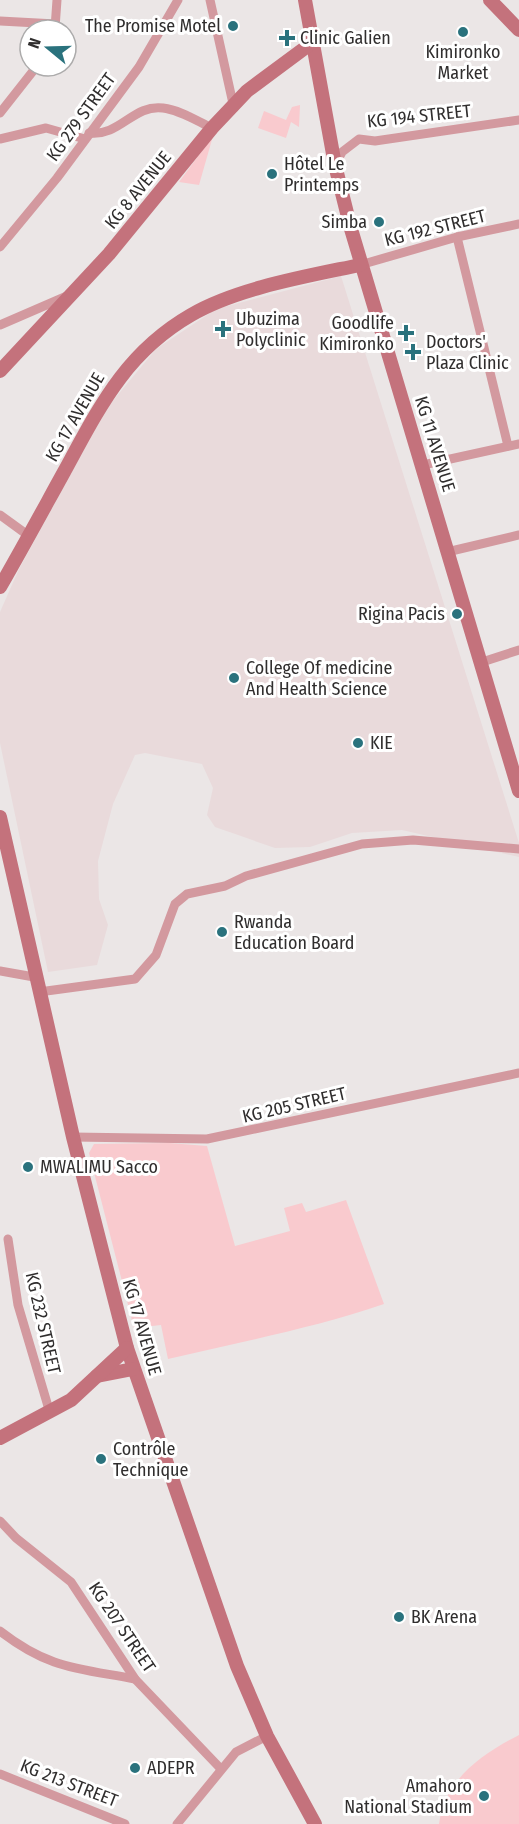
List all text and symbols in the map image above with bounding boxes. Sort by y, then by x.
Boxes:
place label: The Promise Motel [85,15,221,37]
north arrow [18,18,78,78]
marker: The Promise Motel [226,19,240,33]
marker: Kimironko Market [456,25,470,39]
place label: Clinic Galien [300,27,391,49]
marker: Clinic Galien [278,29,296,47]
text: N [24,36,45,51]
place label: Kimironko Market [426,41,500,84]
street label: KG 279 STREET [42,68,121,165]
street label: KG 194 STREET [366,100,473,132]
street label: KG 8 AVENUE [100,147,176,233]
place label: Hôtel Le Printemps [284,153,359,196]
marker: Hôtel Le Printemps [265,167,279,181]
street label: KG 192 STREET [382,205,488,251]
place label: Simba [321,211,367,233]
marker: Simba [372,215,386,229]
place label: Ubuzima Polyclinic [236,308,306,351]
place label: Goodlife Kimironko [319,312,394,355]
marker: Ubuzima Polyclinic [214,320,232,338]
marker: Goodlife Kimironko [399,326,413,340]
place label: Doctors' Plaza Clinic [426,331,509,374]
marker: Doctors' Plaza Clinic [404,343,422,361]
street label: KG 17 AVENUE [41,369,109,465]
street label: KG 11 AVENUE [410,394,460,494]
place label: Rigina Pacis [358,603,445,625]
marker: Rigina Pacis [450,607,464,621]
place label: College Of medicine And Health Science [246,657,393,700]
marker: College Of medicine And Health Science [227,671,241,685]
place label: KIE [370,732,393,754]
marker: KIE [351,736,365,750]
place label: Rwanda Education Board [234,911,355,954]
marker: Rwanda Education Board [215,925,229,939]
street label: KG 205 STREET [240,1082,349,1128]
place label: MWALIMU Sacco [40,1156,158,1178]
marker: MWALIMU Sacco [21,1160,35,1174]
street label: KG 232 STREET [21,1270,66,1377]
street label: KG 17 AVENUE [118,1276,166,1378]
place label: Contrôle Technique [113,1438,189,1481]
marker: Contrôle Technique [94,1452,108,1466]
street label: KG 207 STREET [84,1578,161,1677]
place label: BK Arena [411,1606,477,1628]
marker: BK Arena [392,1610,406,1624]
street label: KG 213 STREET [17,1754,121,1812]
place label: ADEPR [147,1757,195,1779]
marker: ADEPR [128,1761,142,1775]
place label: Amahoro National Stadium [344,1775,472,1818]
marker: Amahoro National Stadium [477,1789,491,1803]

